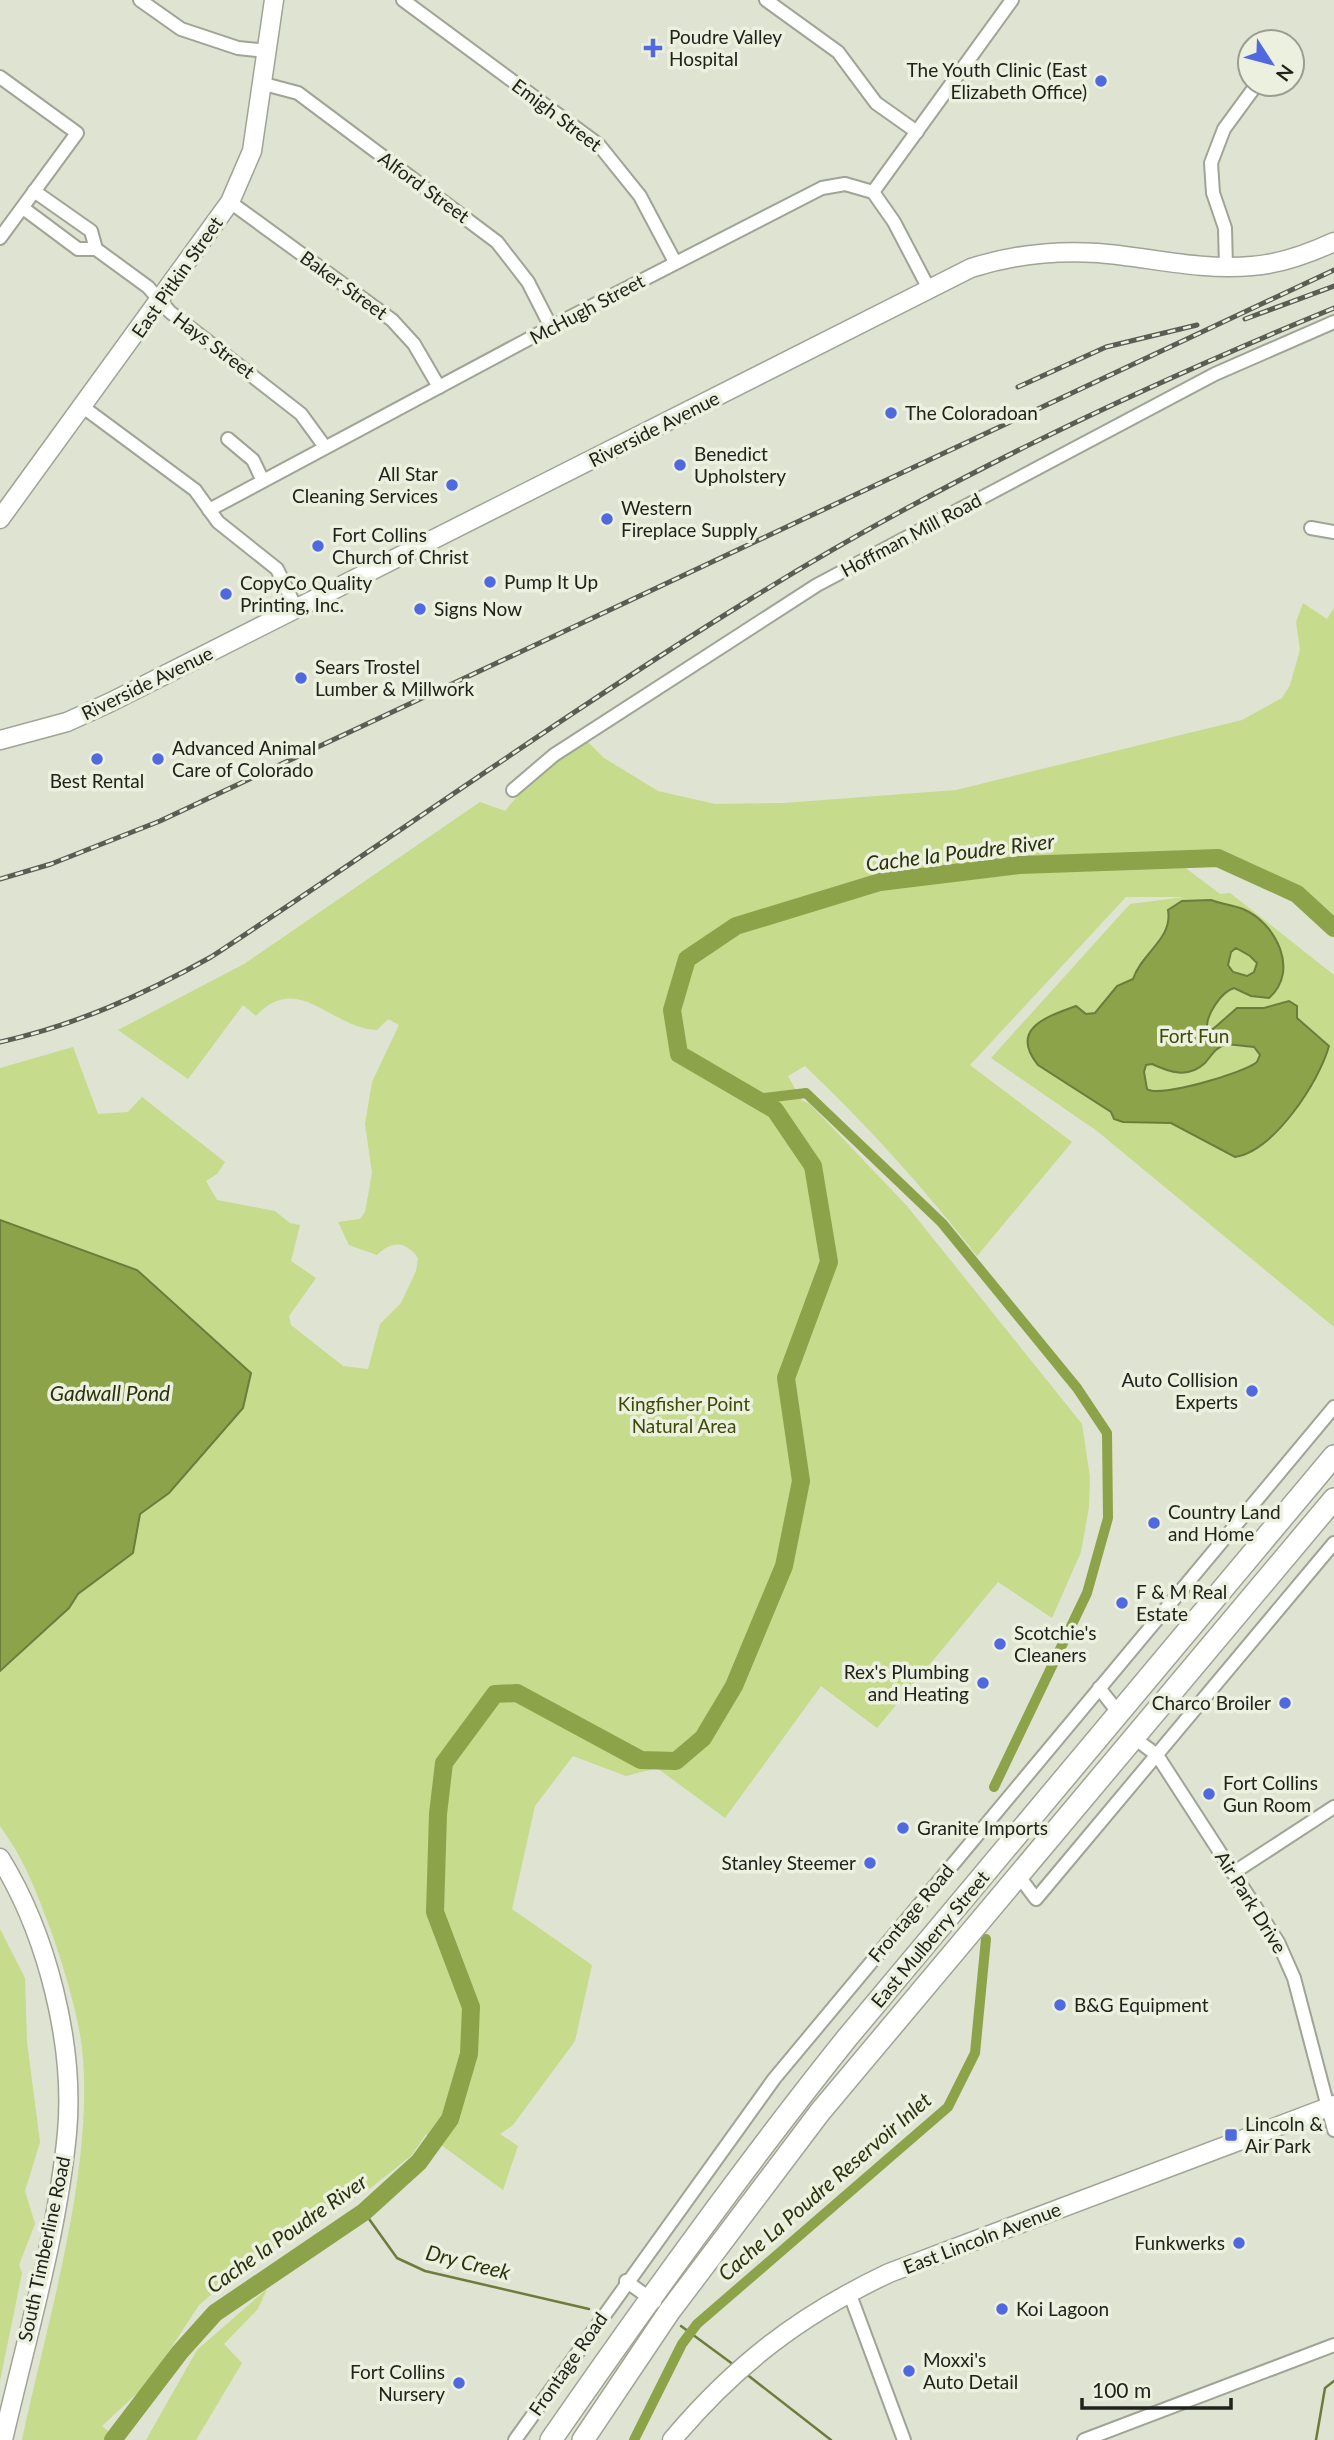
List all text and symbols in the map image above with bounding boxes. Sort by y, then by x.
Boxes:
place label: Poudre Valley Hospital [669,25,782,70]
north arrow [1236,28,1306,98]
marker: Poudre Valley Hospital [643,38,663,58]
place label: The Youth Clinic (East Elizabeth Office) [907,58,1087,103]
text: N [1272,61,1299,86]
street label: Emigh Street [508,73,607,156]
marker: The Youth Clinic (East Elizabeth Office) [1093,73,1109,89]
street label: Alford Street [374,146,474,227]
street label: East Pitkin Street [126,212,227,342]
street label: Baker Street [296,245,393,324]
street label: McHugh Street [525,269,648,348]
street label: Hays Street [169,306,260,383]
street label: Riverside Avenue [585,386,723,471]
place label: The Coloradoan [905,401,1038,424]
marker: The Coloradoan [883,405,899,421]
place label: Benedict Upholstery [694,442,786,487]
marker: Benedict Upholstery [672,457,688,473]
place label: All Star Cleaning Services [292,462,438,507]
marker: All Star Cleaning Services [444,477,460,493]
street label: Hoffman Mill Road [836,488,985,581]
place label: Western Fireplace Supply [621,496,758,541]
marker: Western Fireplace Supply [599,511,615,527]
place label: Fort Collins Church of Christ [332,523,469,568]
marker: Fort Collins Church of Christ [310,538,326,554]
place label: Pump It Up [504,570,598,593]
place label: CopyCo Quality Printing, Inc. [240,571,373,616]
marker: Pump It Up [482,574,498,590]
marker: CopyCo Quality Printing, Inc. [218,586,234,602]
place label: Signs Now [434,597,522,620]
marker: Signs Now [412,601,428,617]
street label: Riverside Avenue [77,641,216,724]
place label: Sears Trostel Lumber & Millwork [315,655,474,700]
marker: Sears Trostel Lumber & Millwork [293,670,309,686]
place label: Advanced Animal Care of Colorado [172,736,316,781]
marker: Best Rental [89,751,105,767]
marker: Advanced Animal Care of Colorado [150,751,166,767]
place label: Best Rental [50,769,144,792]
water label: Cache la Poudre River [864,827,1056,875]
park label: Fort Fun [1159,1024,1229,1047]
place label: Auto Collision Experts [1121,1368,1238,1413]
water label: Gadwall Pond [50,1380,170,1405]
marker: Auto Collision Experts [1244,1383,1260,1399]
park label: Kingfisher Point Natural Area [618,1392,750,1437]
place label: Country Land and Home [1168,1500,1281,1545]
marker: Country Land and Home [1146,1515,1162,1531]
place label: F & M Real Estate [1136,1580,1227,1625]
marker: F & M Real Estate [1114,1595,1130,1611]
place label: Scotchie's Cleaners [1014,1621,1096,1666]
marker: Scotchie's Cleaners [992,1636,1008,1652]
place label: Rex's Plumbing and Heating [844,1660,969,1705]
marker: Rex's Plumbing and Heating [975,1675,991,1691]
place label: Charco Broiler [1152,1691,1271,1714]
marker: Charco Broiler [1277,1695,1293,1711]
place label: Fort Collins Gun Room [1223,1771,1318,1816]
marker: Fort Collins Gun Room [1201,1786,1217,1802]
place label: Granite Imports [917,1816,1048,1839]
marker: Granite Imports [895,1820,911,1836]
street label: Air Park Drive [1211,1846,1292,1957]
place label: Stanley Steemer [722,1851,856,1874]
marker: Stanley Steemer [862,1855,878,1871]
street label: Frontage Road [863,1859,958,1966]
street label: East Mulberry Street [866,1865,994,2012]
place label: B&G Equipment [1074,1993,1209,2016]
marker: B&G Equipment [1052,1997,1068,2013]
water label: Cache La Poudre Reservoir Inlet [712,2086,936,2285]
place label: Lincoln & Air Park [1245,2112,1324,2157]
marker: Lincoln & Air Park [1223,2127,1239,2143]
street label: South Timberline Road [13,2154,74,2344]
water label: Cache la Poudre River [201,2168,372,2297]
street label: East Lincoln Avenue [900,2197,1064,2278]
place label: Funkwerks [1135,2231,1225,2254]
marker: Funkwerks [1231,2235,1247,2251]
water label: Dry Creek [424,2239,514,2284]
place label: Koi Lagoon [1016,2297,1109,2320]
marker: Koi Lagoon [994,2301,1010,2317]
street label: Frontage Road [524,2308,612,2420]
place label: Moxxi's Auto Detail [923,2348,1018,2393]
place label: Fort Collins Nursery [350,2360,445,2405]
marker: Moxxi's Auto Detail [901,2363,917,2379]
scale bar [1082,2366,1231,2410]
marker: Fort Collins Nursery [451,2375,467,2391]
text: 100 m [1092,2377,1151,2402]

